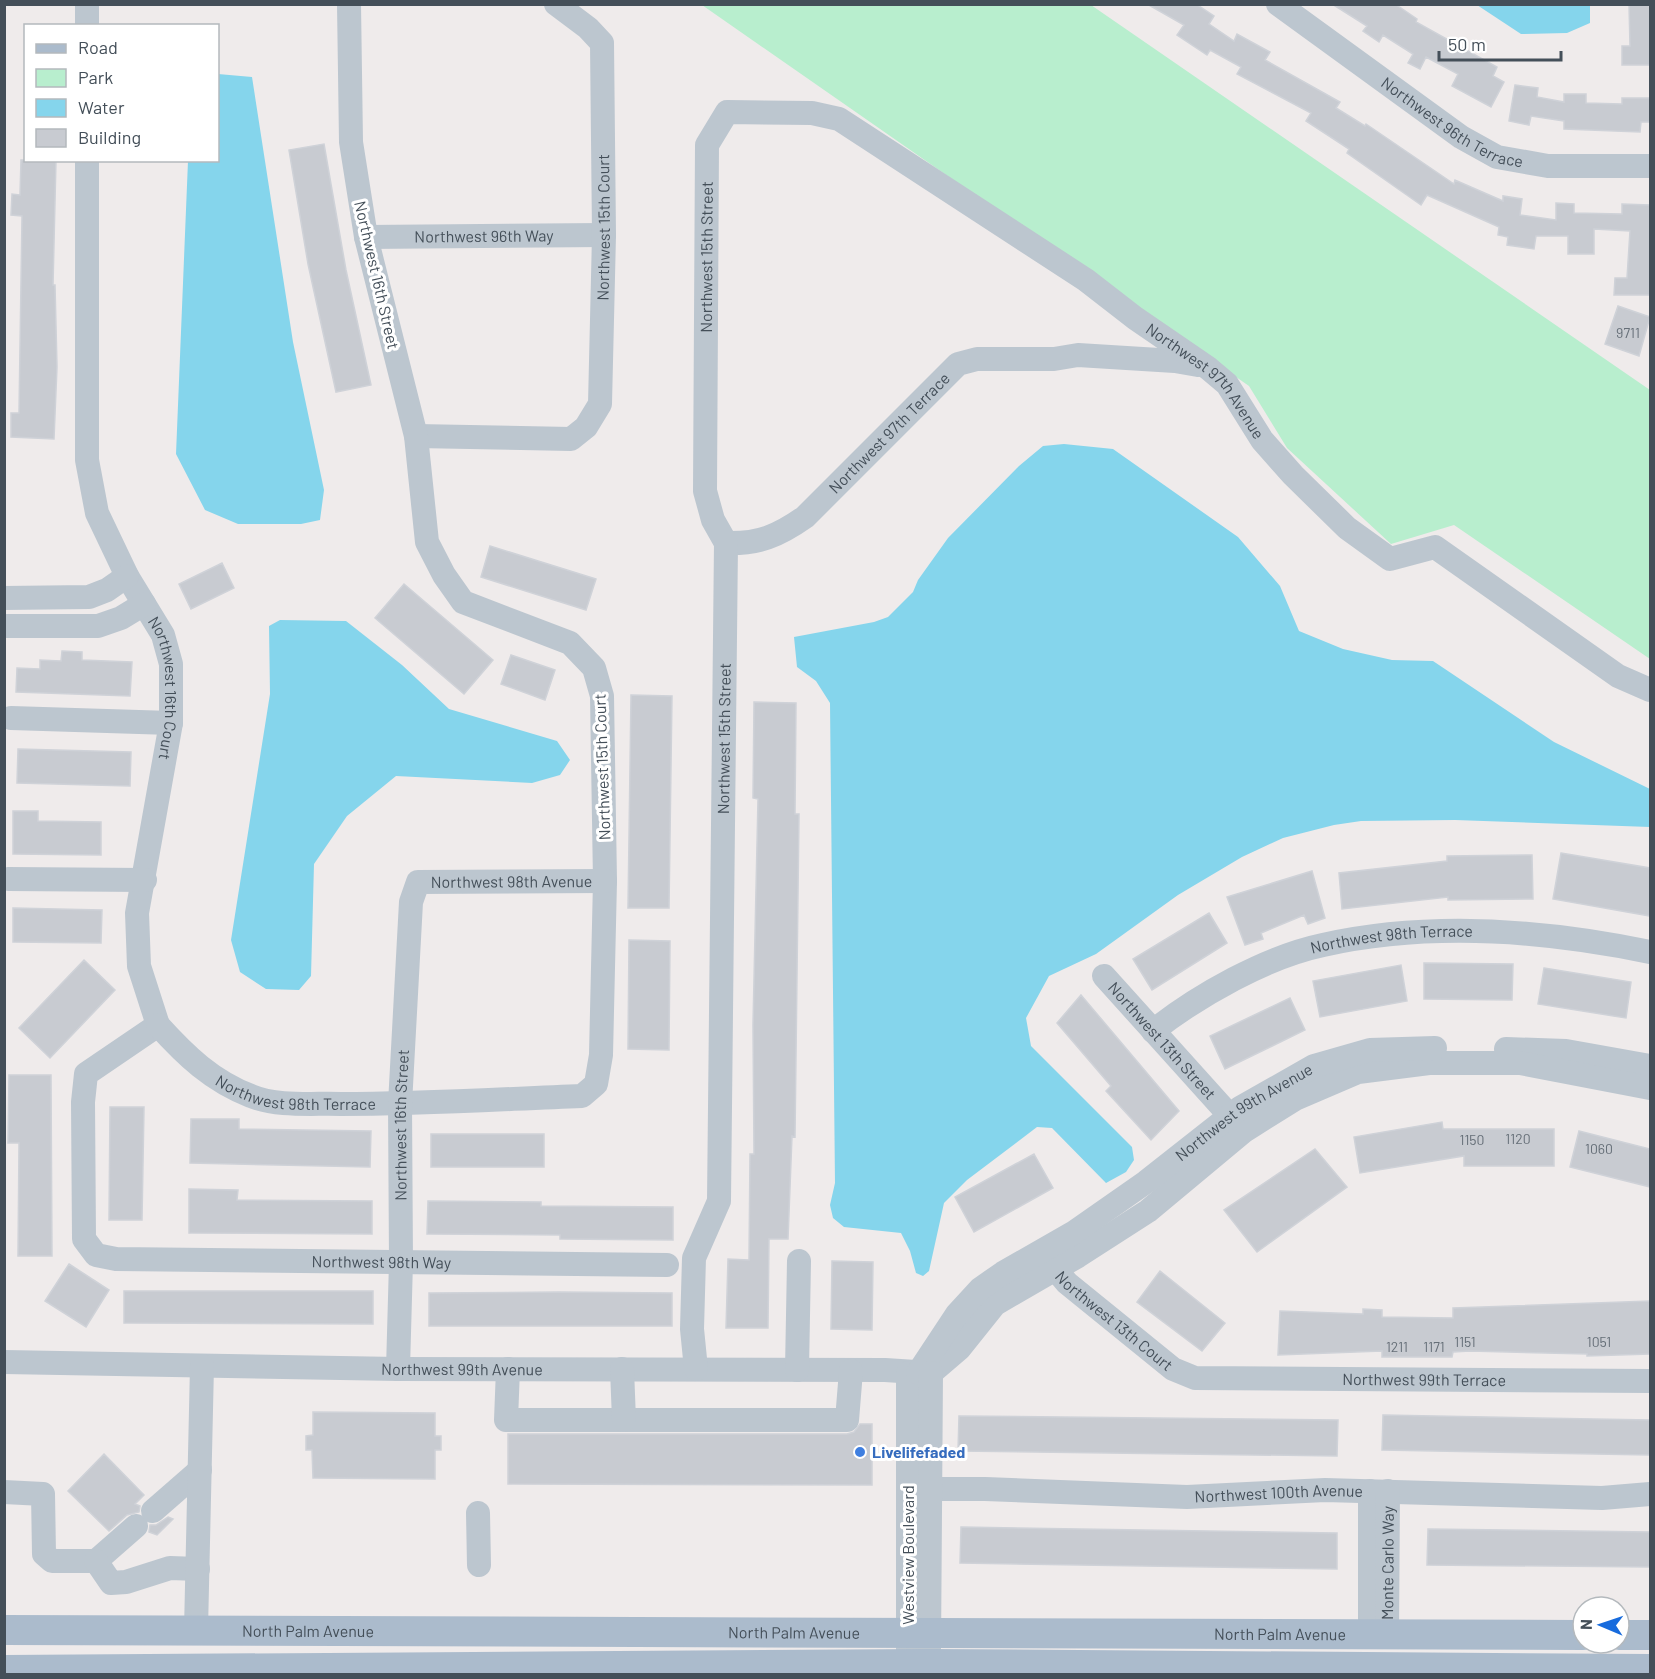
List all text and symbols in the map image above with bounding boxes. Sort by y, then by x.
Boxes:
legend [24,24,219,162]
scale bar [1439,24,1560,62]
text: 50 m [1448,33,1486,55]
text: Road [78,36,118,58]
text: Park [78,66,113,88]
street label: Northwest 96th Terrace [1378,72,1525,170]
text: Water [78,96,125,118]
text: Building [78,126,141,148]
street label: Northwest 15th Court [592,154,613,301]
street label: Northwest 15th Street [696,181,716,333]
street label: Northwest 16th Street [351,199,404,351]
street label: Northwest 96th Way [414,225,554,246]
street label: Northwest 97th Avenue [1143,319,1269,442]
house number: 9711 [1616,324,1640,341]
street label: Northwest 97th Terrace [824,368,953,497]
street label: Northwest 16th Court [145,613,181,762]
street label: Northwest 15th Street [713,663,734,814]
street label: Northwest 15th Court [589,693,614,841]
street label: Northwest 98th Avenue [431,871,592,891]
street label: Northwest 98th Terrace [1308,921,1473,957]
street label: Northwest 13th Street [1105,978,1220,1103]
street label: Northwest 16th Street [390,1049,412,1201]
street label: Northwest 99th Avenue [1171,1059,1316,1164]
street label: Northwest 98th Terrace [212,1070,376,1113]
house number: 1120 [1505,1130,1531,1147]
house number: 1150 [1460,1131,1484,1148]
house number: 1060 [1585,1140,1613,1157]
street label: Northwest 98th Way [312,1251,452,1272]
street label: Northwest 13th Court [1052,1267,1177,1374]
house number: 1151 [1454,1333,1476,1350]
house number: 1051 [1587,1333,1611,1350]
house number: 1211 [1386,1338,1408,1355]
house number: 1171 [1423,1338,1445,1355]
street label: Northwest 99th Avenue [381,1359,543,1378]
street label: Northwest 99th Terrace [1342,1369,1506,1389]
place label: Livelifefaded [872,1442,965,1461]
marker: Livelifefaded [853,1445,867,1459]
street label: Northwest 100th Avenue [1194,1480,1363,1506]
street label: Westview Boulevard [898,1485,917,1625]
street label: Monte Carlo Way [1377,1505,1397,1620]
north arrow [1571,1595,1631,1655]
text: N [1576,1619,1595,1630]
street label: North Palm Avenue [242,1621,374,1640]
street label: North Palm Avenue [728,1622,860,1642]
street label: North Palm Avenue [1214,1624,1346,1643]

